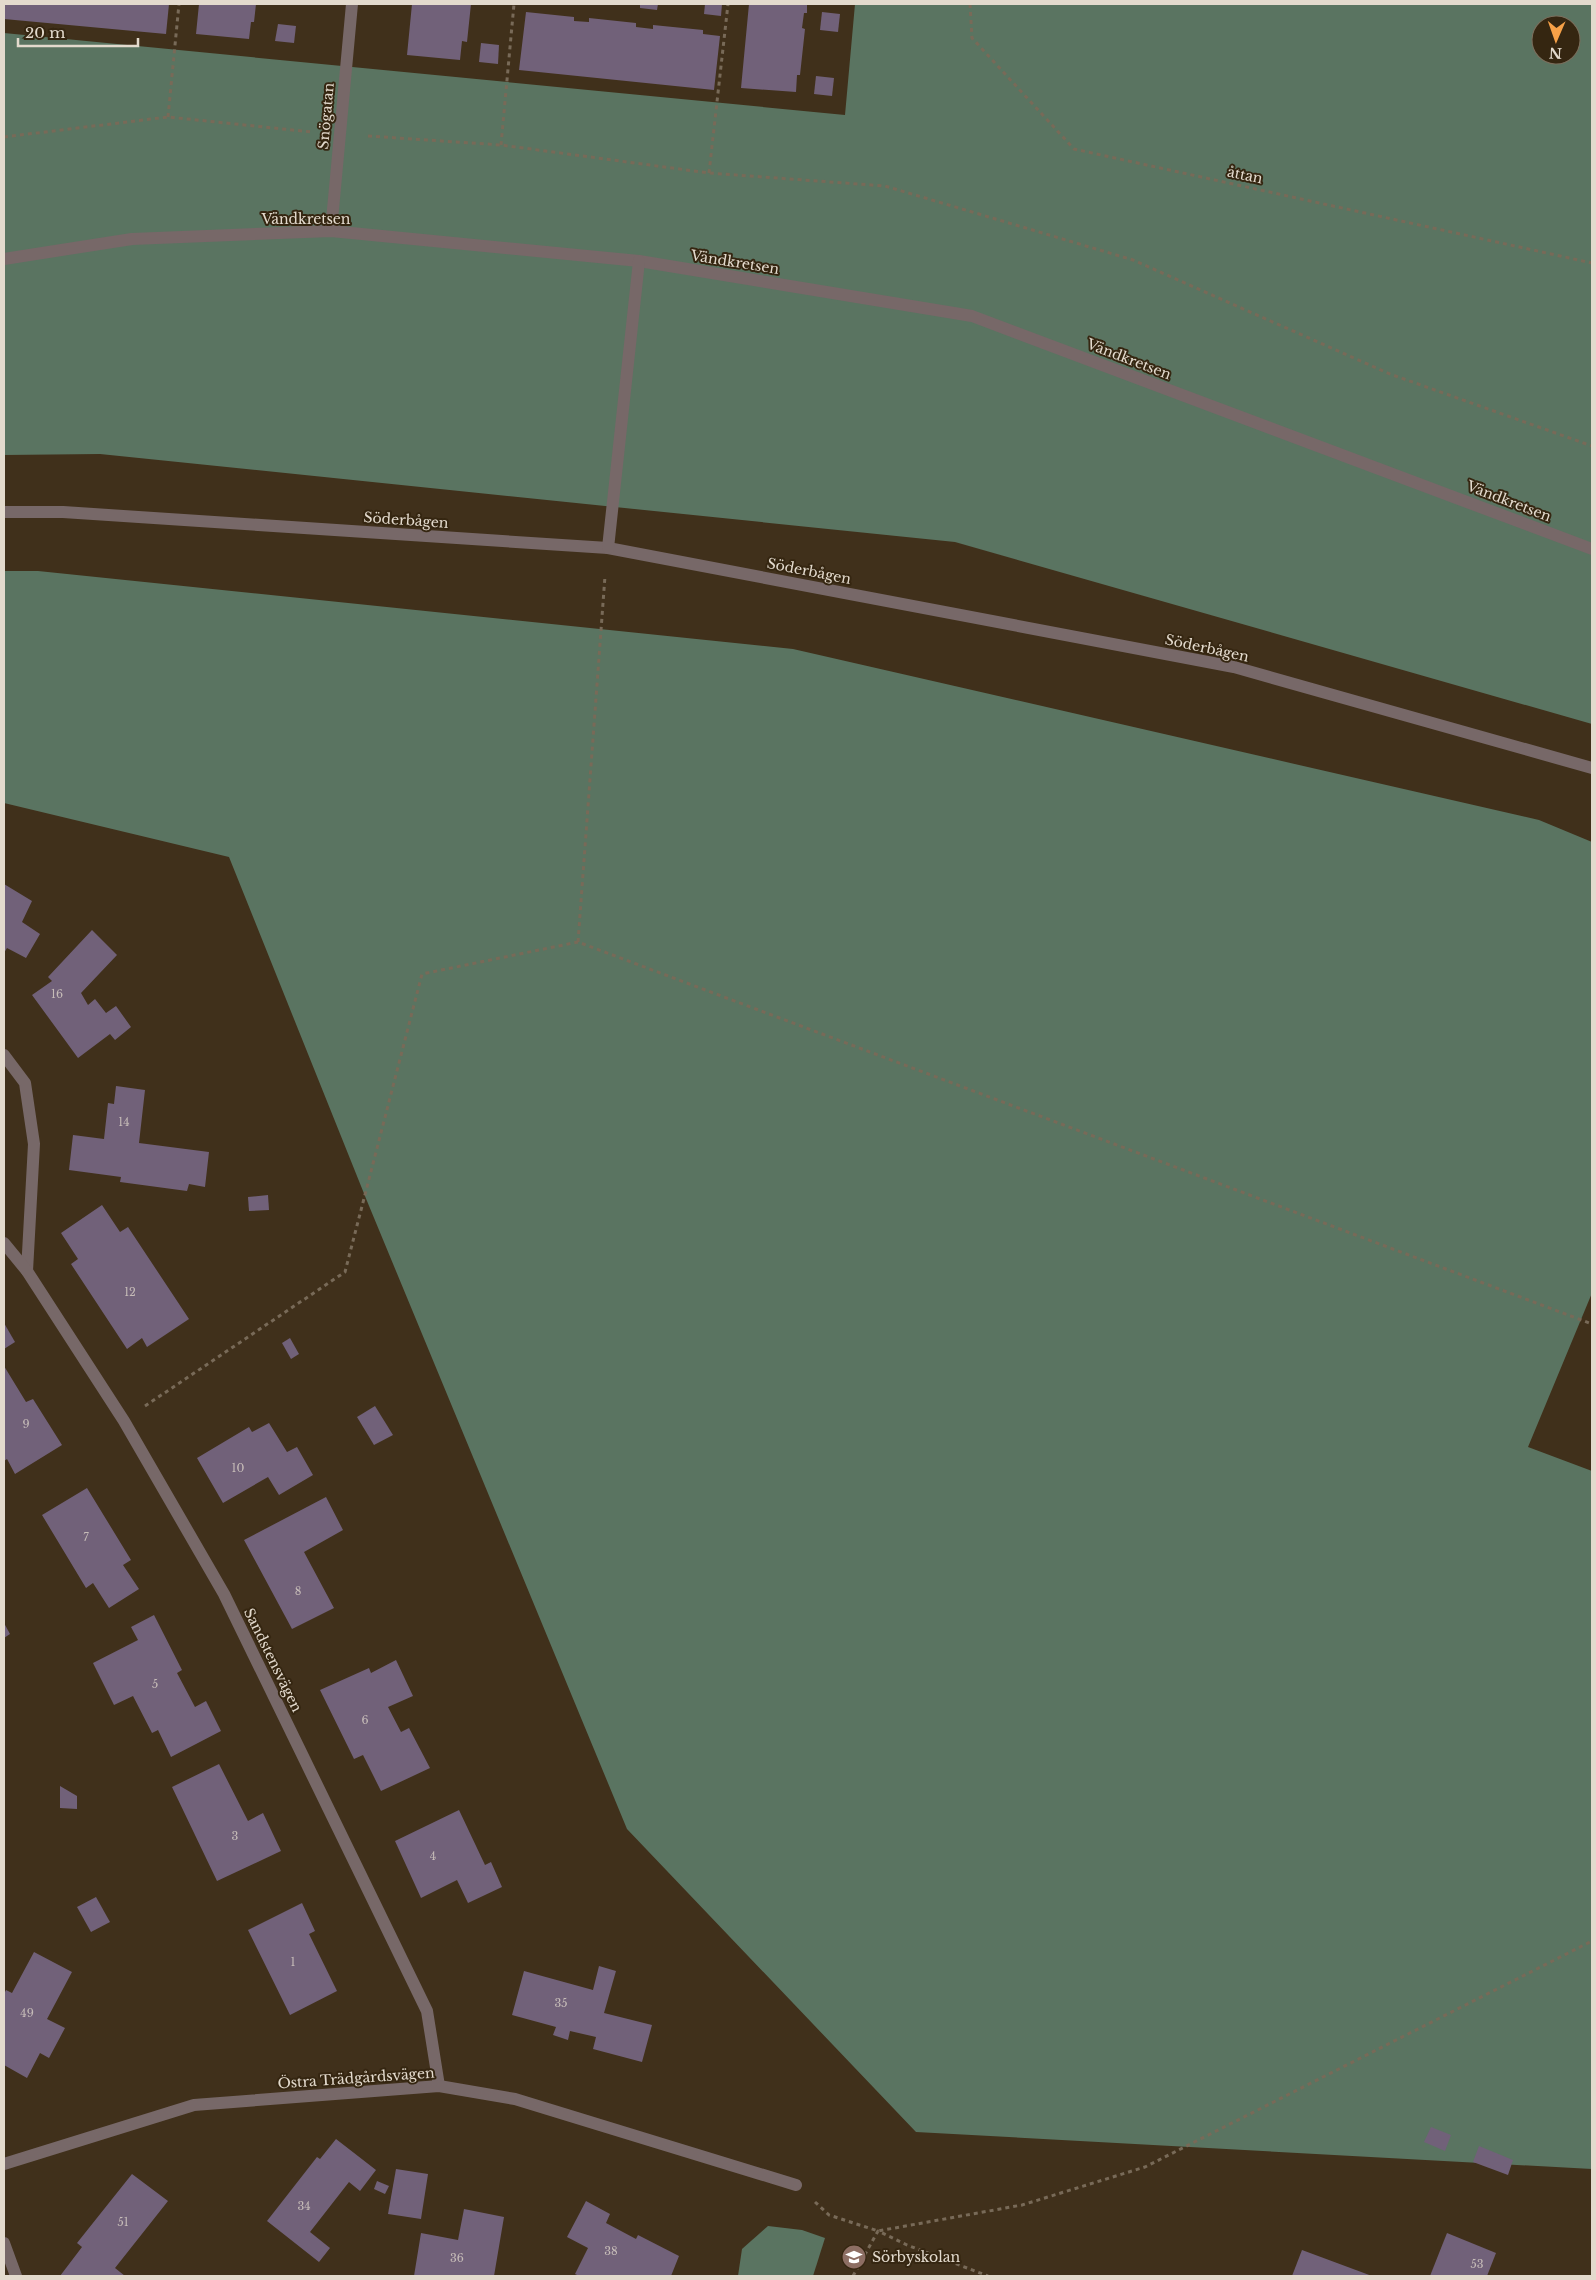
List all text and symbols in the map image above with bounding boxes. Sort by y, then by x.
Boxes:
scale bar [18,15,138,47]
north arrow [1531,15,1581,65]
text: 20 m [25,23,65,42]
text: N [1549,44,1562,62]
street label: Snögatan [314,82,338,150]
street label: åttan [1226,162,1265,188]
street label: Vändkretsen [260,210,351,228]
street label: Vändkretsen [689,246,781,278]
street label: Vändkretsen [1083,334,1174,383]
street label: Vändkretsen [1463,476,1554,525]
street label: Söderbågen [363,508,449,532]
street label: Söderbågen [765,554,853,588]
street label: Söderbågen [1163,630,1251,666]
house number: 16 [51,987,63,1001]
house number: 14 [118,1115,130,1129]
house number: 12 [124,1285,136,1299]
house number: 9 [22,1417,30,1431]
house number: 10 [232,1461,245,1475]
house number: 7 [83,1530,89,1544]
house number: 8 [295,1584,301,1598]
street label: Sandstensvägen [240,1605,306,1715]
house number: 5 [152,1677,158,1691]
house number: 6 [361,1713,369,1727]
house number: 3 [232,1829,239,1843]
house number: 4 [430,1849,436,1863]
house number: 1 [291,1955,296,1969]
house number: 35 [554,1996,568,2010]
house number: 49 [20,2006,34,2020]
street label: Östra Trädgårdsvägen [277,2063,435,2092]
house number: 34 [297,2199,311,2213]
house number: 51 [117,2215,129,2229]
house number: 38 [604,2244,618,2258]
school or university icon: Sörbyskolan [841,2244,867,2270]
place label: Sörbyskolan [872,2248,960,2266]
house number: 36 [450,2251,464,2265]
house number: 53 [1470,2257,1484,2271]

